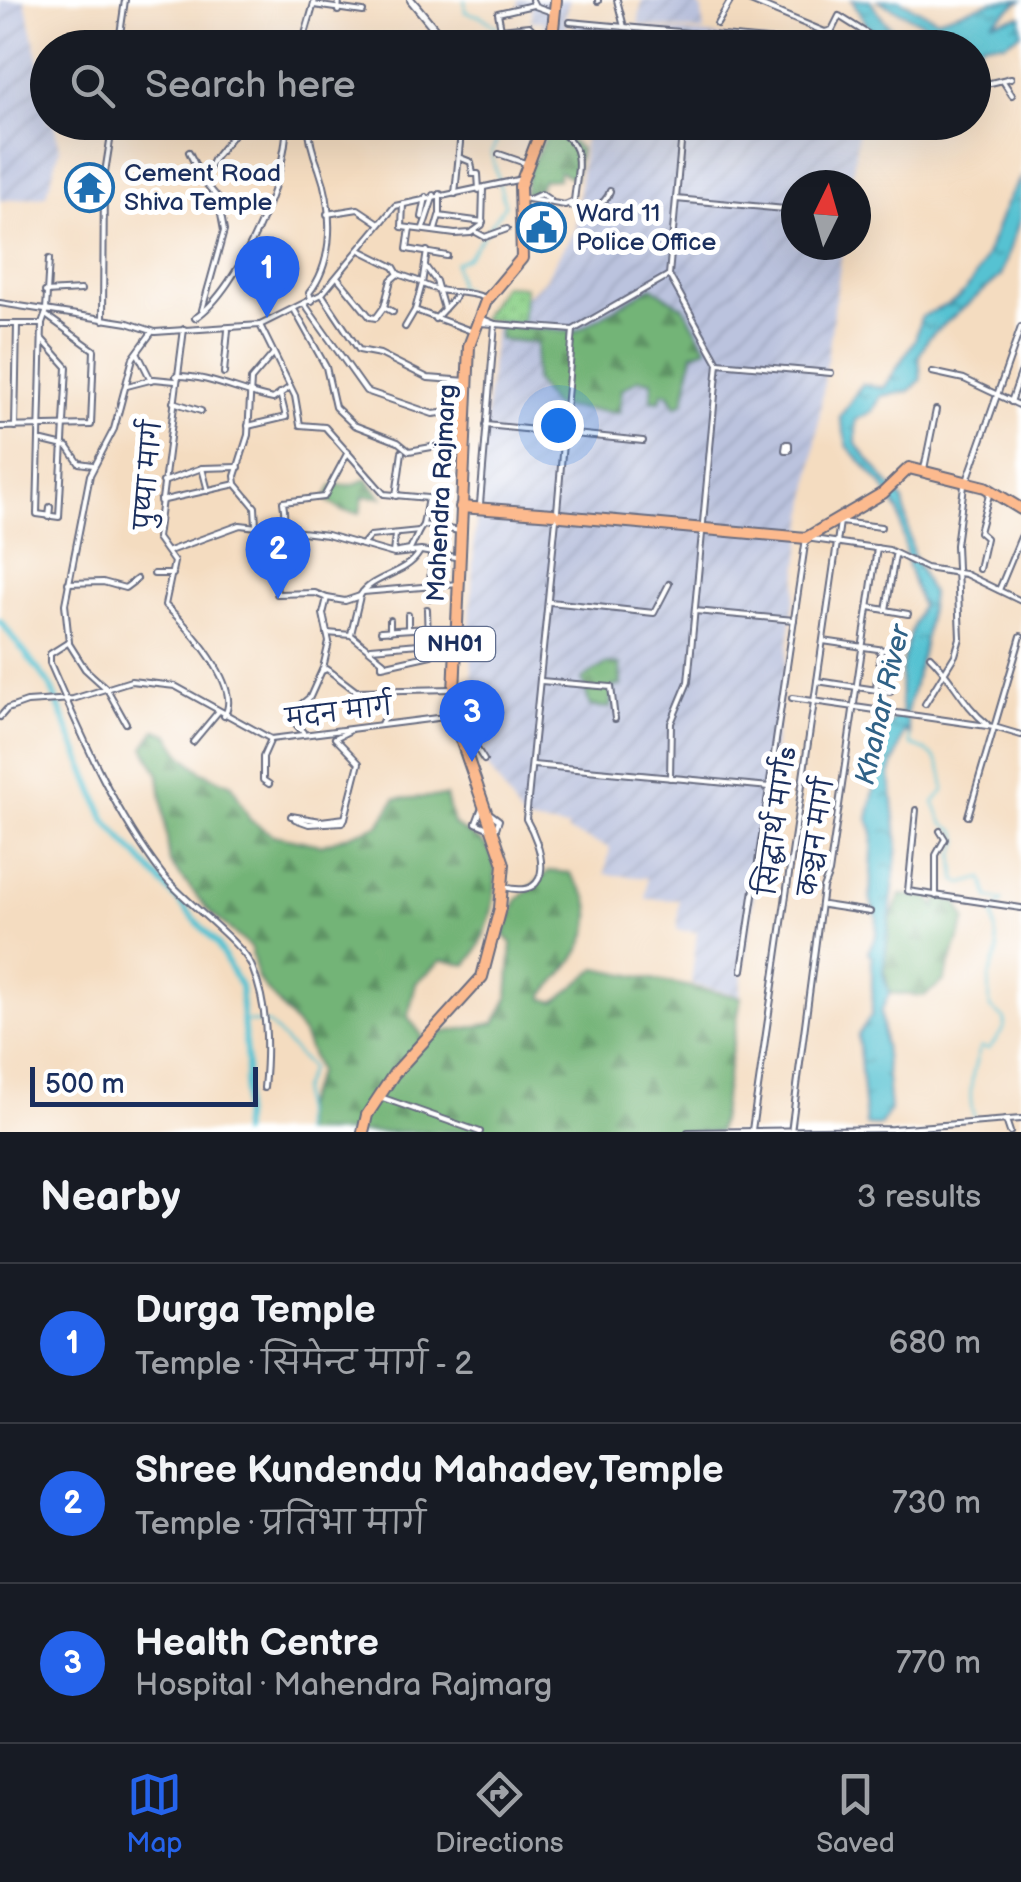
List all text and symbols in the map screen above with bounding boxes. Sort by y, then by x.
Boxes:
search box [30,30,991,140]
icon: search [65,58,120,113]
text: Search here [145,63,356,108]
place label: Cement Road Shiva Temple [124,158,281,218]
temple icon: Cement Road Shiva Temple [63,161,115,213]
north arrow [781,170,871,260]
place label: Ward 11 Police Office [576,198,716,258]
public building icon: Ward 11 Police Office [515,201,567,253]
pin: 1 [234,236,300,318]
street label: Mahendra Rajmarg [421,383,463,603]
your location [533,400,584,451]
street label: पुष्पा मार्ग [124,418,171,533]
pin: 2 [246,516,310,599]
water label: Khahar River [849,620,918,788]
road number: NH01 [415,627,495,661]
pin: 3 [440,680,504,762]
street label: मदन मार्ग [281,686,395,735]
street label: सिद्धार्थ मार्गs [747,744,804,899]
street label: कञ्चन मार्ग [787,774,842,900]
scale bar [30,1062,258,1106]
text: 500 m [45,1068,125,1101]
text: Nearby [40,1172,180,1223]
text: 3 results [857,1178,981,1217]
text: Durga Temple [135,1288,376,1333]
text: 1 [66,1324,79,1363]
text: 680 m [889,1324,981,1363]
text: Temple · सिमेन्ट मार्ग - 2 [135,1345,473,1384]
text: Shree Kundendu Mahadev,Temple [135,1448,724,1493]
text: 2 [63,1484,82,1523]
text: 730 m [892,1484,981,1523]
text: Temple · प्रतिभा मार्ग [135,1505,426,1544]
text: Health Centre [135,1621,379,1666]
text: 3 [63,1644,82,1683]
text: 770 m [896,1644,981,1683]
text: Hospital · Mahendra Rajmarg [135,1666,552,1705]
tab: Map [126,1767,183,1860]
tab: Directions [435,1767,564,1860]
tab: Saved [816,1767,895,1860]

